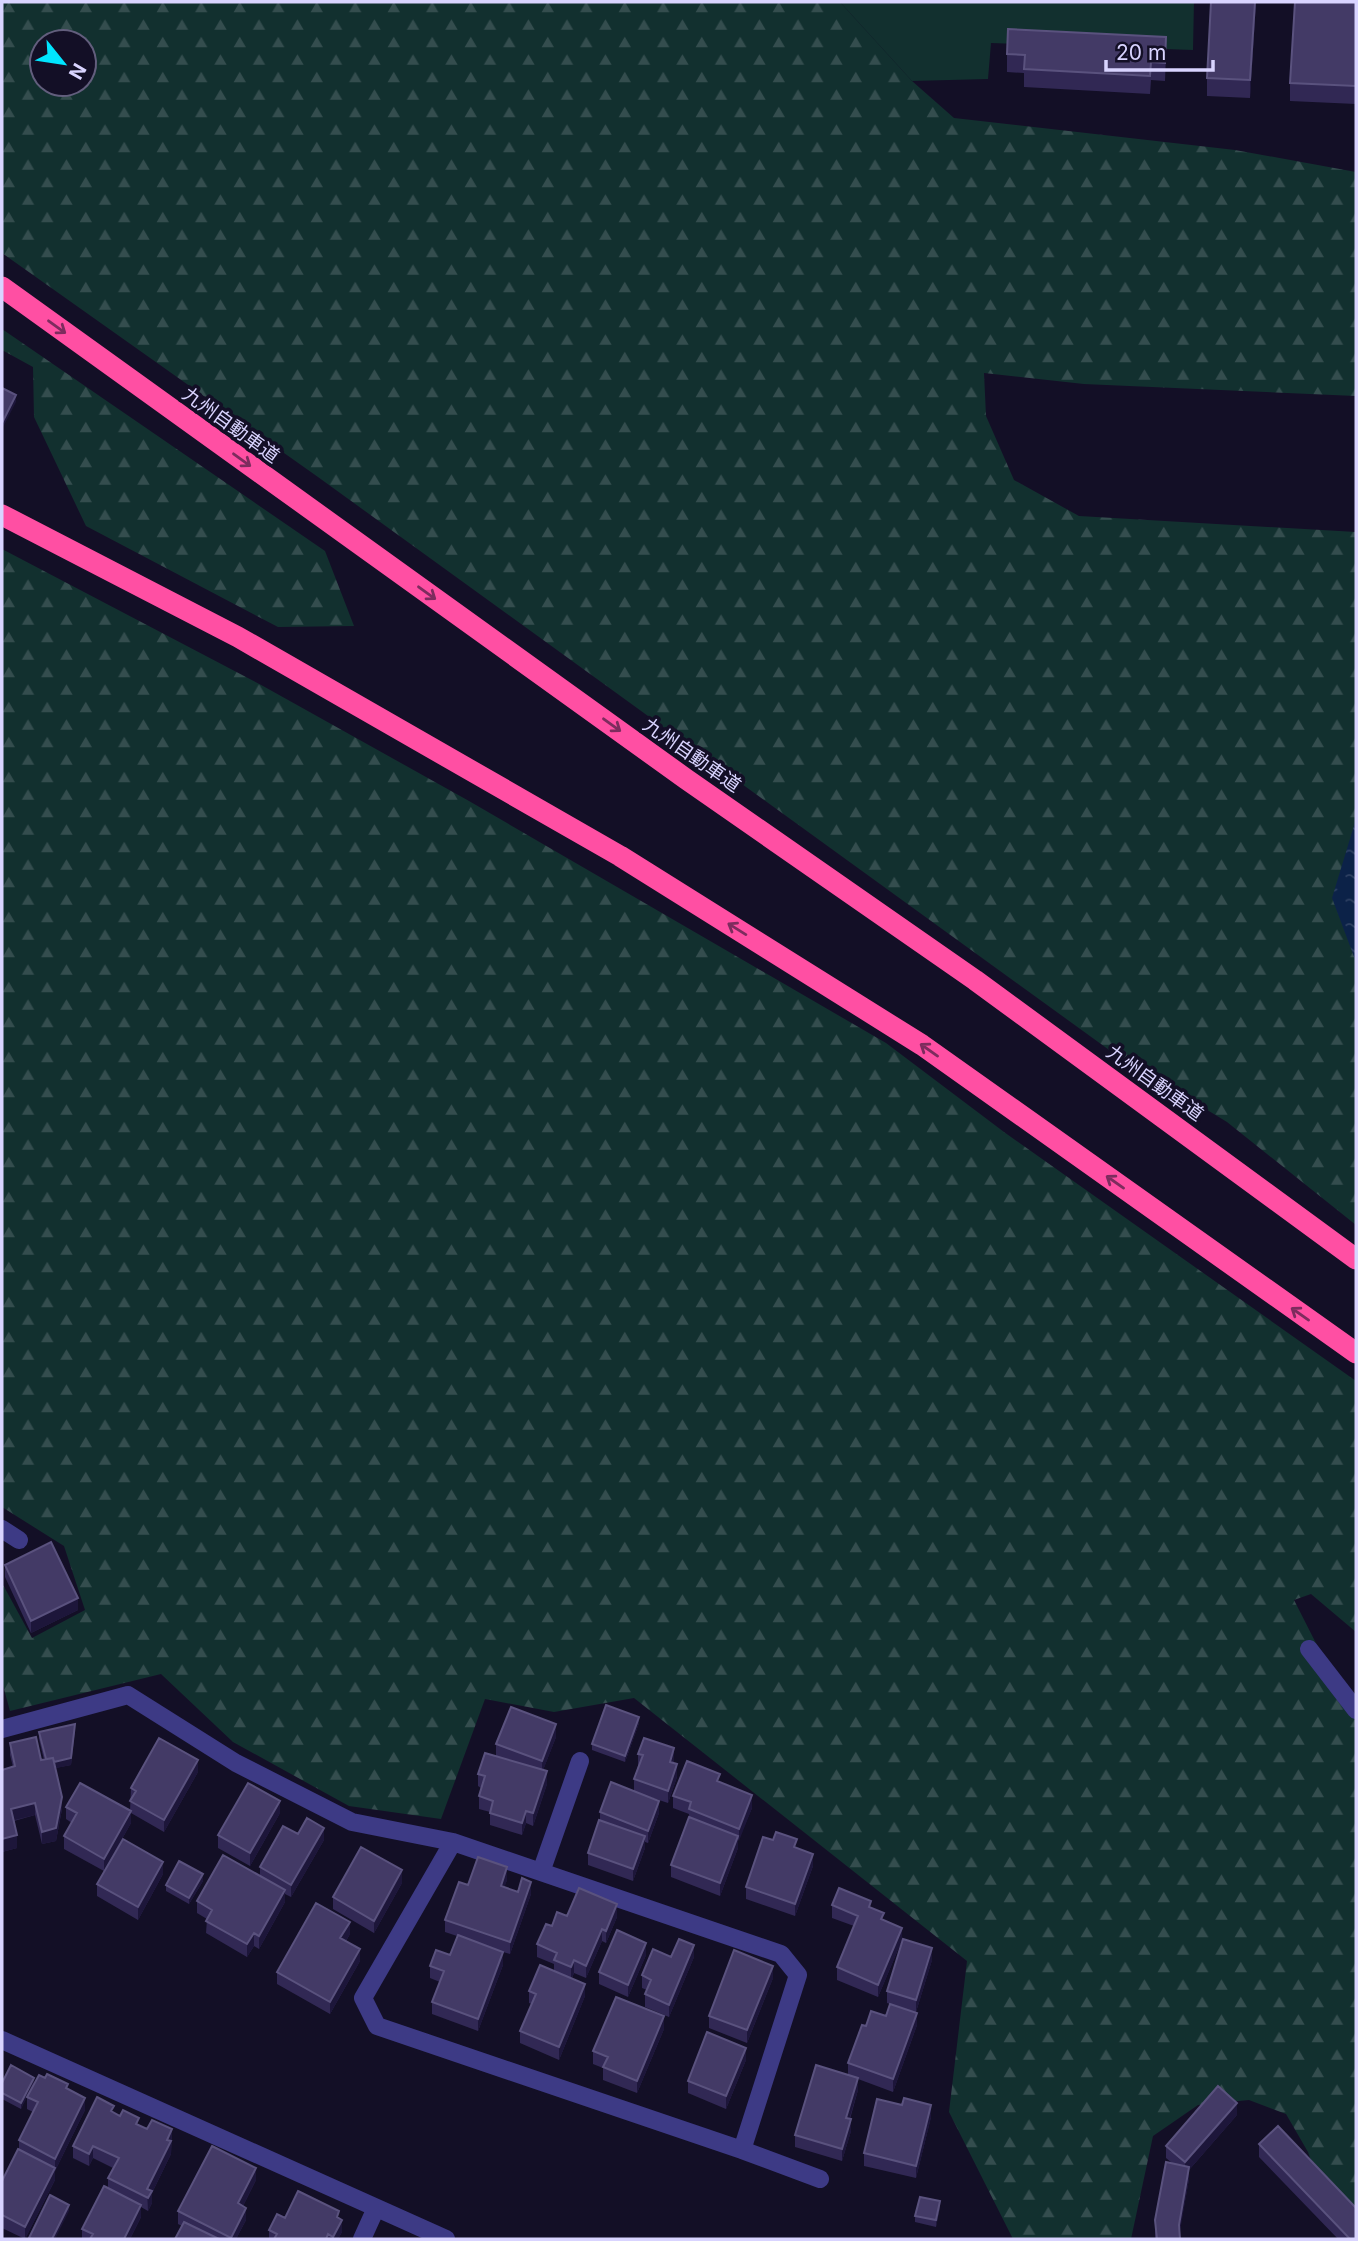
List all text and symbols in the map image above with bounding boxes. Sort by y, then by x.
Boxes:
north arrow [28,28,98,98]
scale bar [1106,28,1213,72]
text: 20 m [1116,40,1166,65]
text: N [64,59,91,83]
one-way arrow [47,320,66,334]
street label: 九州自動車道 [178,382,284,468]
one-way arrow [232,453,251,467]
one-way arrow [417,586,436,600]
street label: 九州自動車道 [639,713,745,797]
one-way arrow [602,718,621,732]
one-way arrow [727,922,747,936]
street label: 九州自動車道 [1102,1040,1208,1126]
one-way arrow [920,1043,939,1057]
one-way arrow [1106,1175,1125,1189]
one-way arrow [1291,1307,1310,1321]

